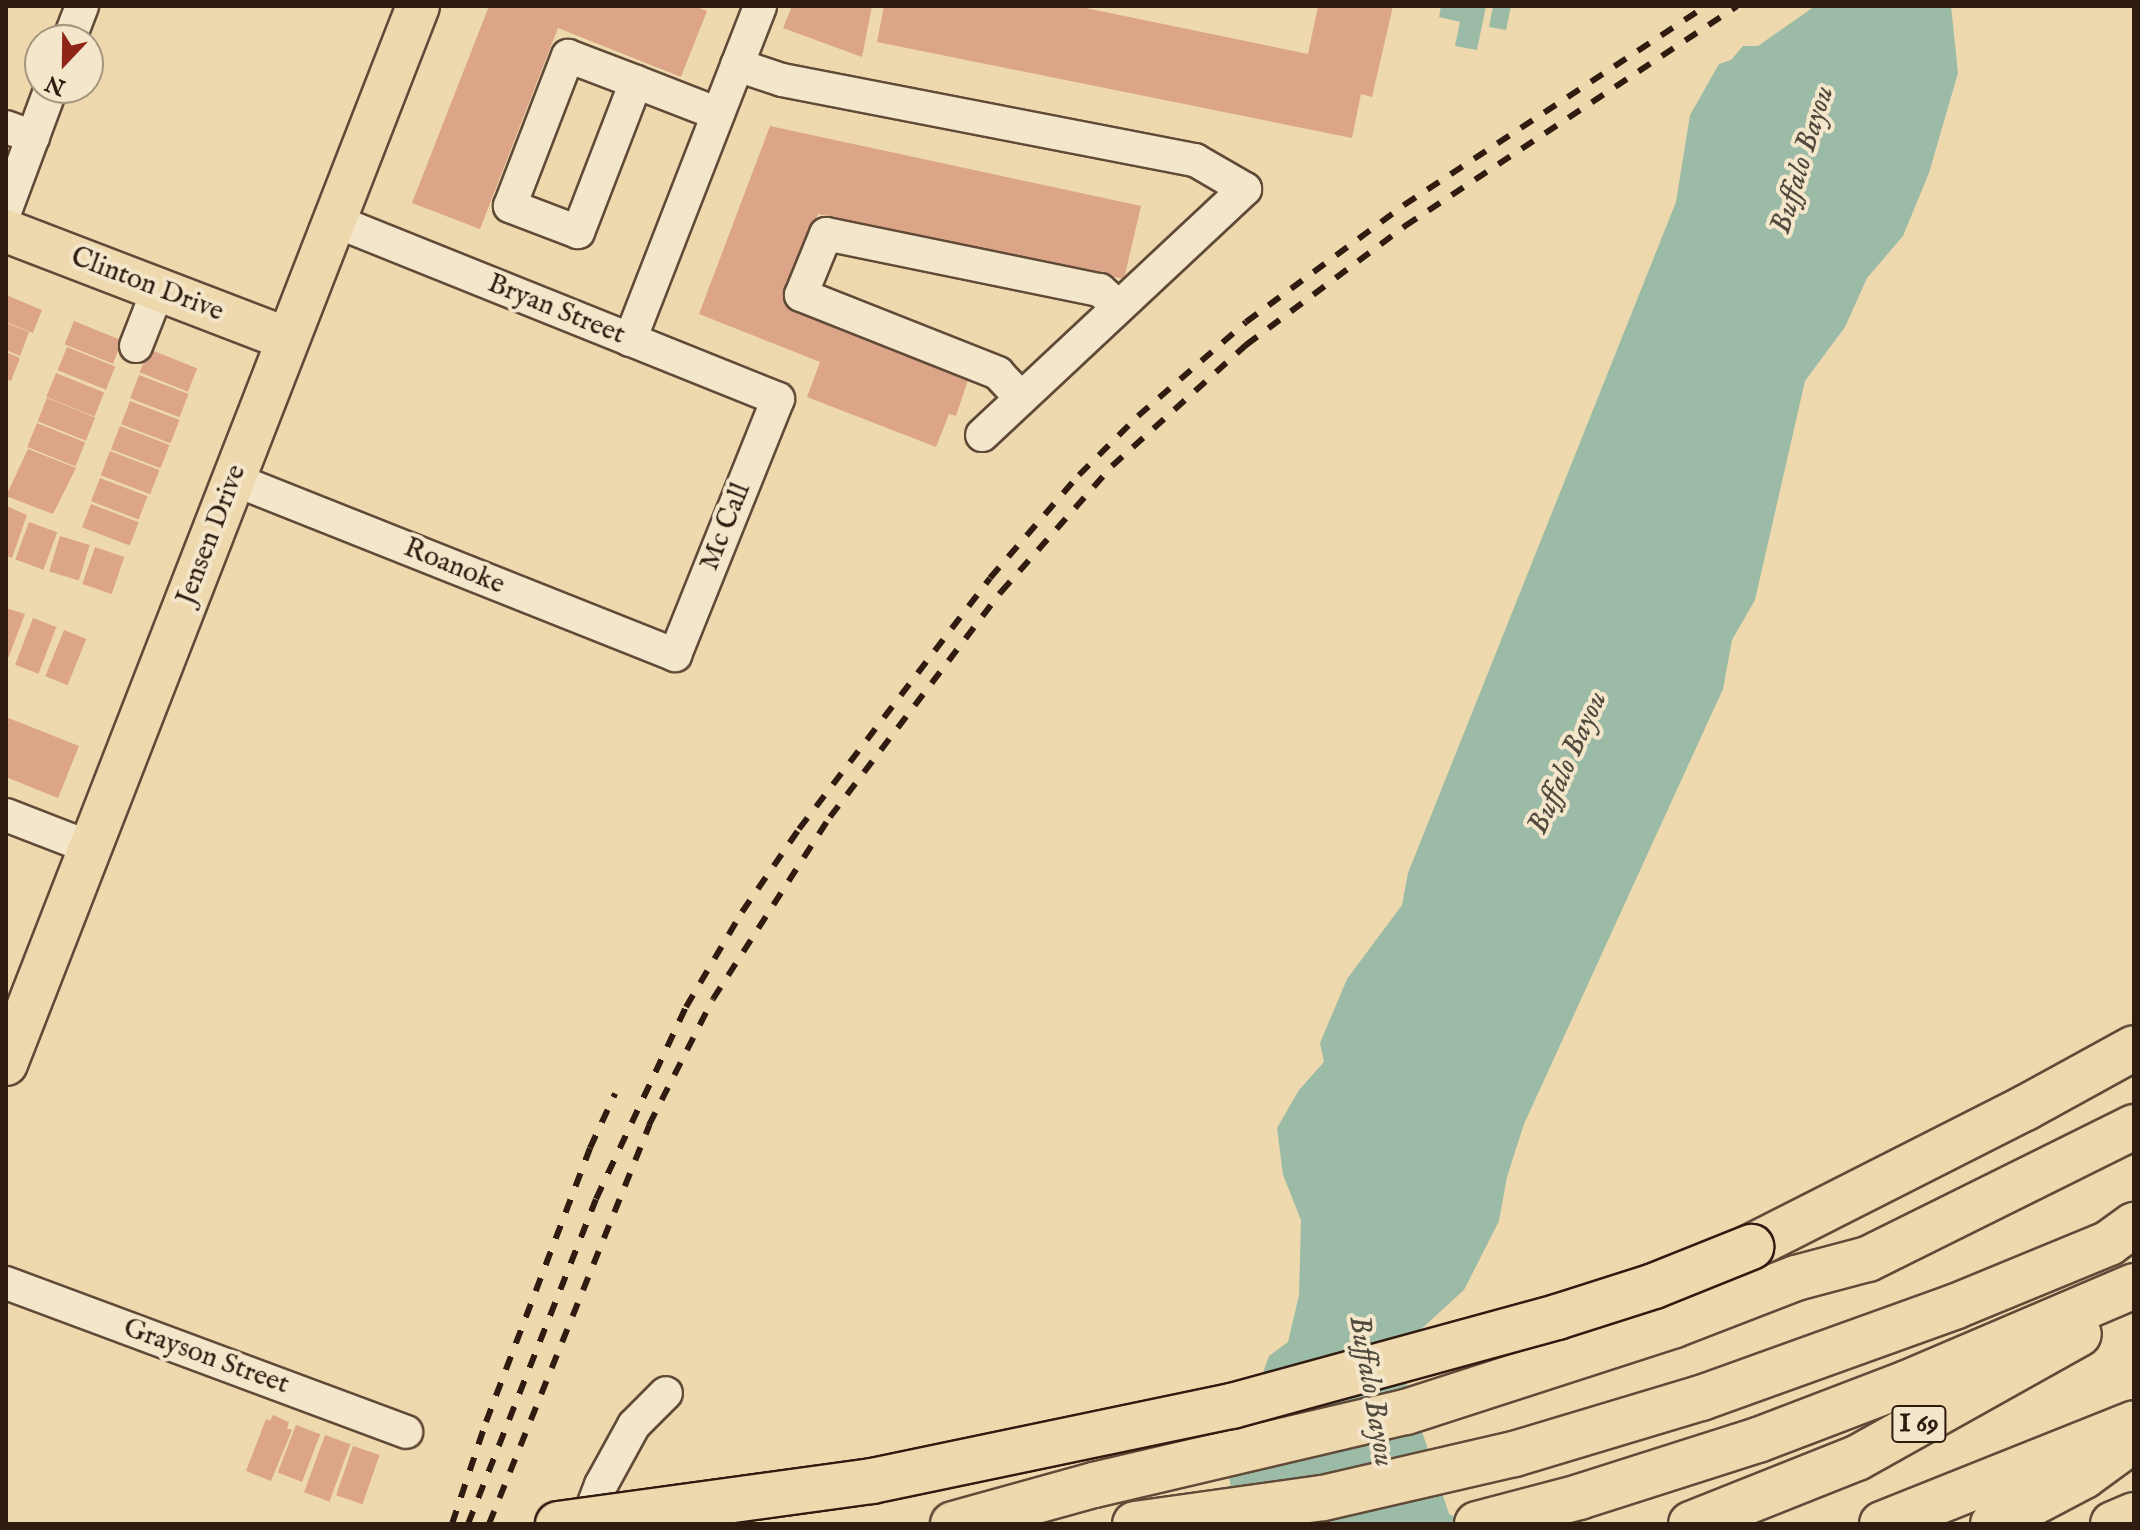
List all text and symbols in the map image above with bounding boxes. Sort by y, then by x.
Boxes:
north arrow [24,24,104,104]
text: N [42,68,70,101]
water label: Buffalo Bayou [1763,82,1843,238]
street label: Clinton Drive [66,241,228,329]
street label: Bryan Street [482,267,630,353]
street label: Jensen Drive [170,460,254,610]
street label: Mc Call [693,478,759,576]
street label: Roanoke [399,532,509,602]
water label: Buffalo Bayou [1520,686,1616,840]
street label: Grayson Street [119,1312,293,1402]
water label: Buffalo Bayou [1340,1312,1402,1470]
road number: I 69 [1891,1402,1947,1446]

